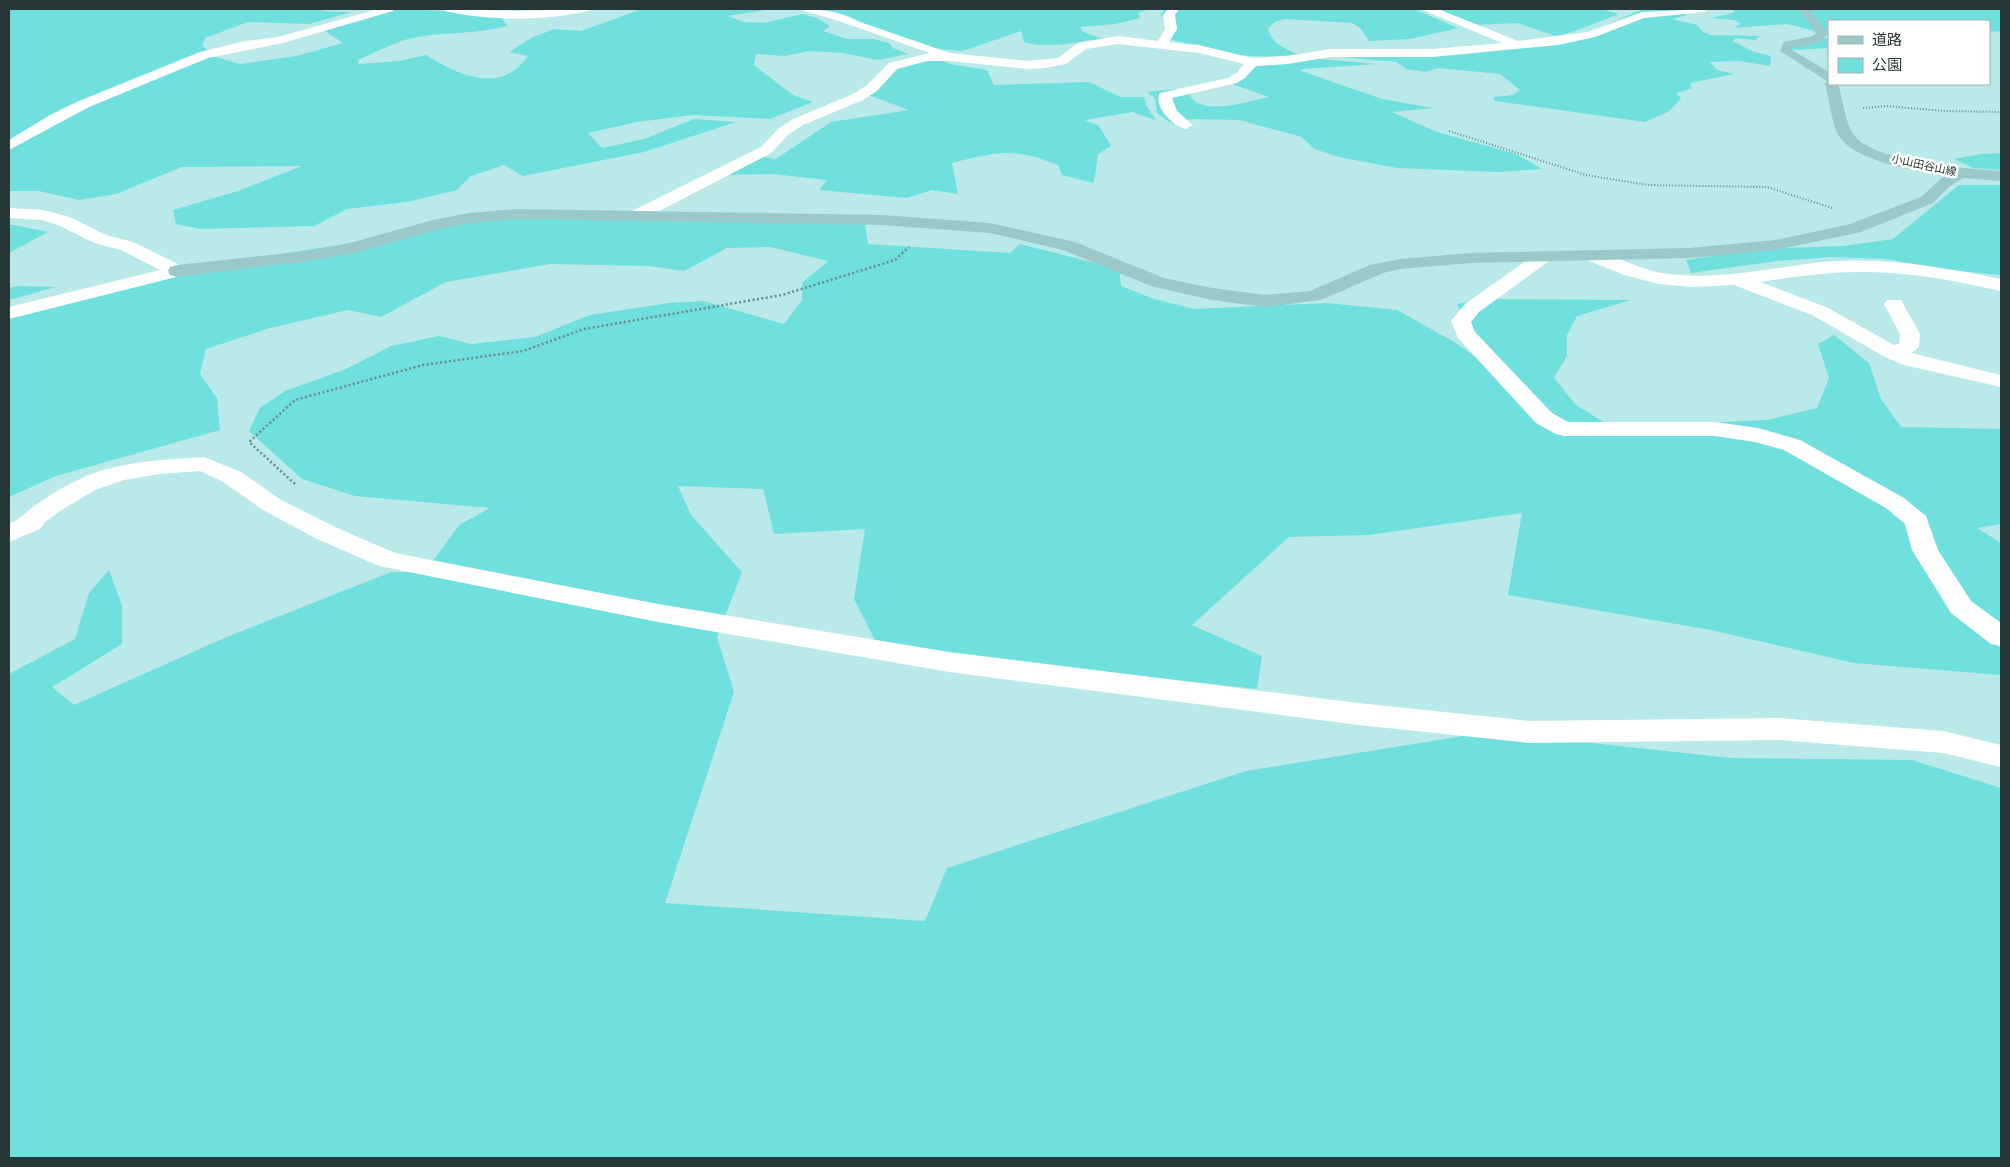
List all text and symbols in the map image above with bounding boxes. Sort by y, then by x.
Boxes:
legend [1828,20,1990,85]
text: 道路 [1872,31,1902,48]
text: 公園 [1872,56,1902,73]
street label: 小山田谷山線 [1890,152,1958,178]

